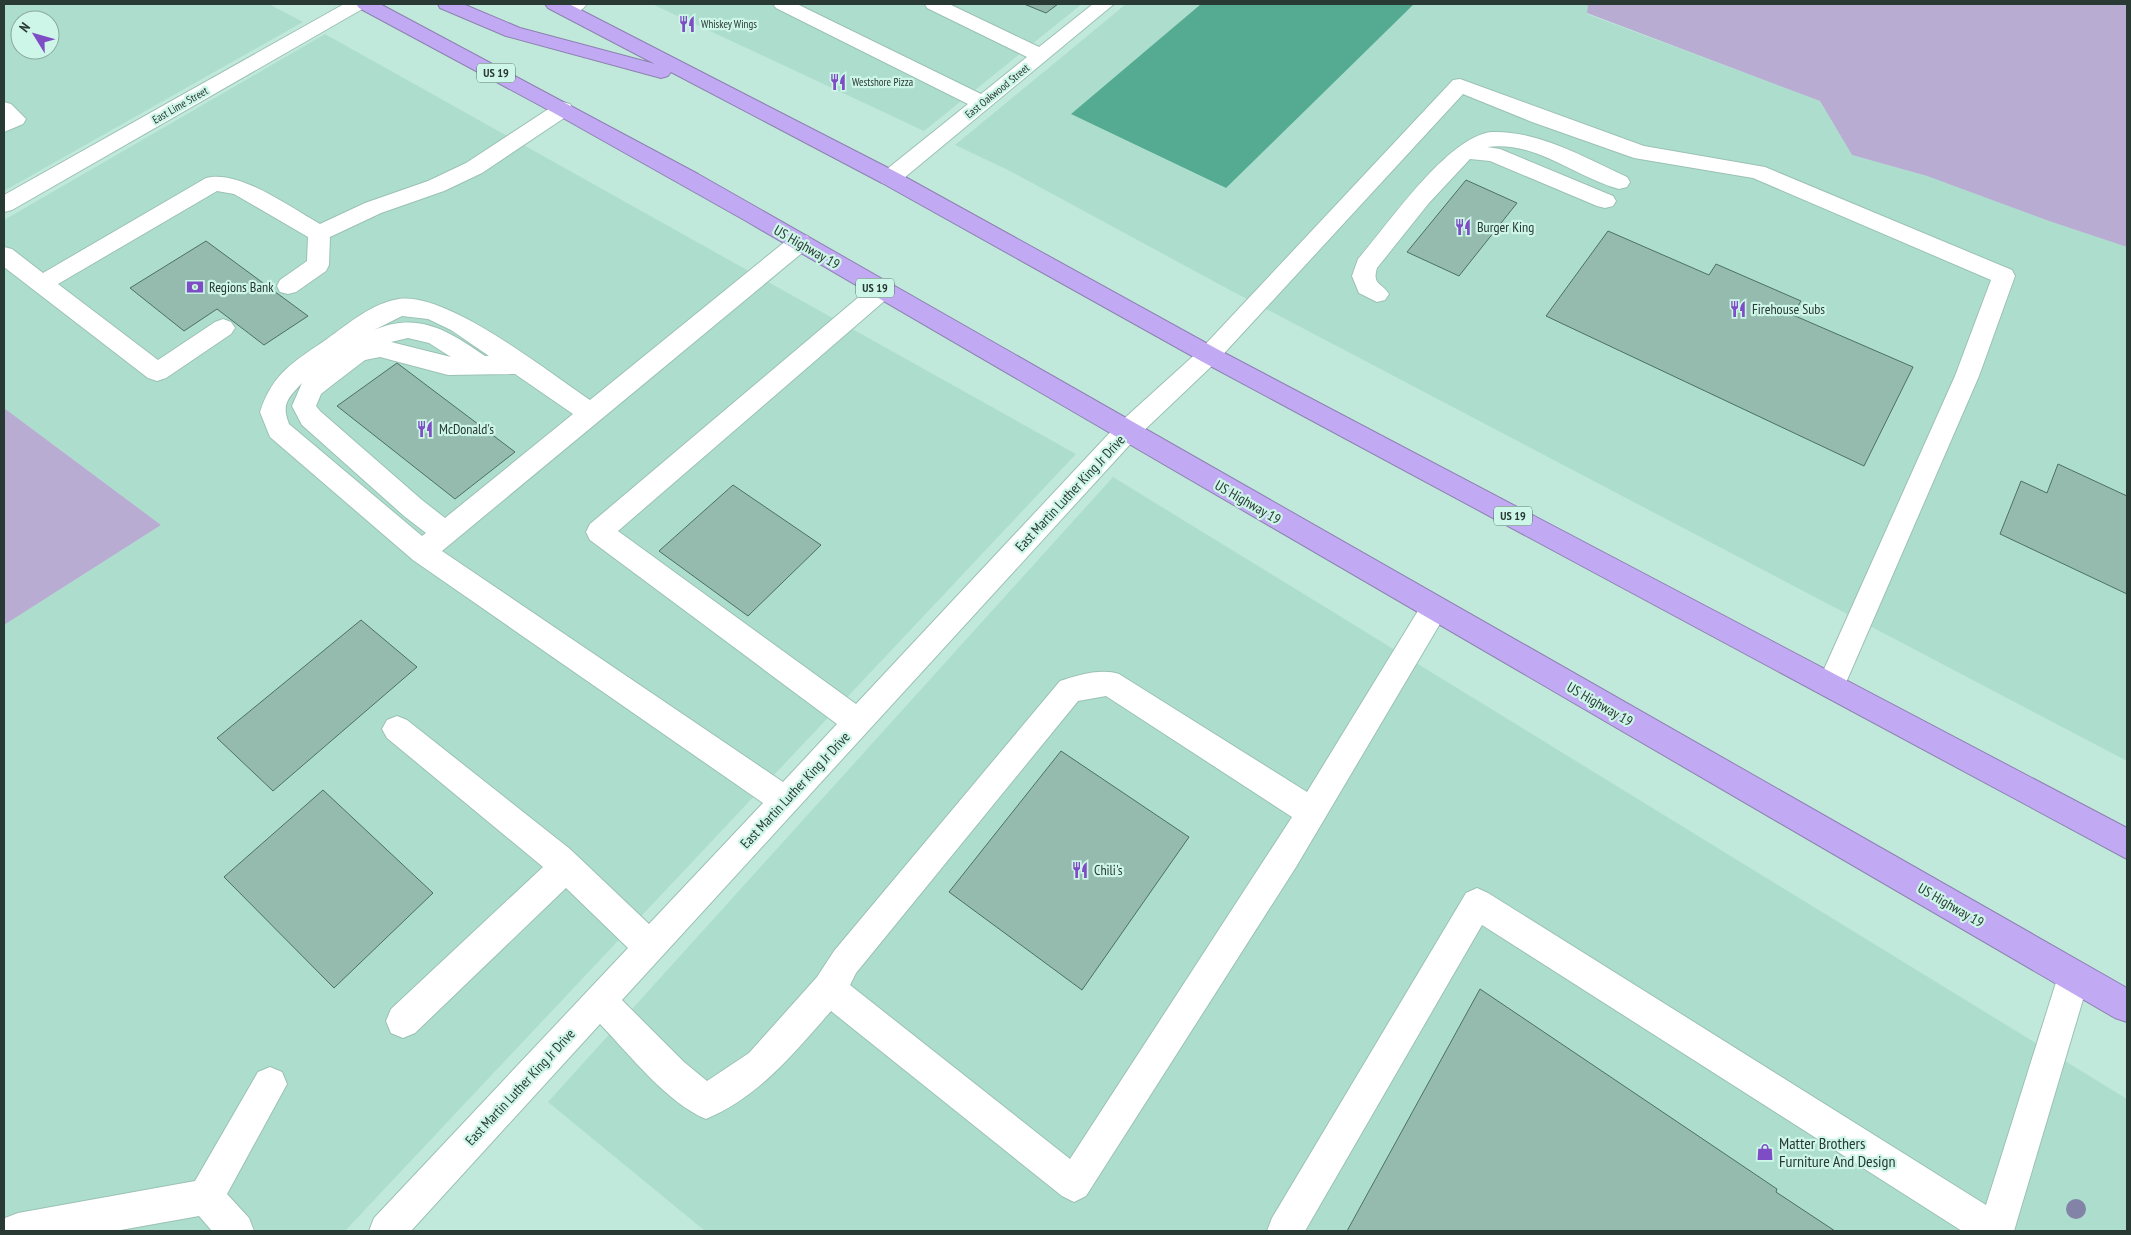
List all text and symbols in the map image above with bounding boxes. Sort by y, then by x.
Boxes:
north arrow [10,10,60,60]
restaurant icon: Whiskey Wings [677,14,697,34]
place label: Whiskey Wings [701,17,757,31]
text: N [15,19,34,36]
street label: East Oakwood Street [962,61,1032,121]
road number: US 19 [477,64,515,82]
restaurant icon: Westshore Pizza [828,72,848,92]
place label: Westshore Pizza [852,75,913,89]
street label: East Lime Street [150,83,210,127]
restaurant icon: Burger King [1453,217,1473,237]
place label: Burger King [1477,218,1534,236]
street label: US Highway 19 [771,221,843,273]
bank icon: Regions Bank [185,277,205,297]
place label: Regions Bank [209,278,274,296]
road number: US 19 [856,278,894,298]
restaurant icon: Firehouse Subs [1728,299,1748,319]
place label: Firehouse Subs [1752,300,1825,318]
restaurant icon: McDonald's [415,419,435,439]
place label: McDonald's [439,420,494,438]
street label: East Martin Luther King Jr Drive [1011,431,1129,555]
street label: US Highway 19 [1212,476,1284,528]
road number: US 19 [1494,506,1532,526]
street label: US Highway 19 [1564,678,1636,730]
street label: East Martin Luther King Jr Drive [736,728,854,852]
restaurant icon: Chili's [1070,860,1090,880]
place label: Chili's [1094,861,1123,879]
street label: US Highway 19 [1915,879,1987,931]
street label: East Martin Luther King Jr Drive [461,1025,579,1149]
place label: Matter Brothers Furniture And Design [1779,1133,1895,1171]
shop icon: Matter Brothers Furniture And Design [1755,1142,1775,1162]

